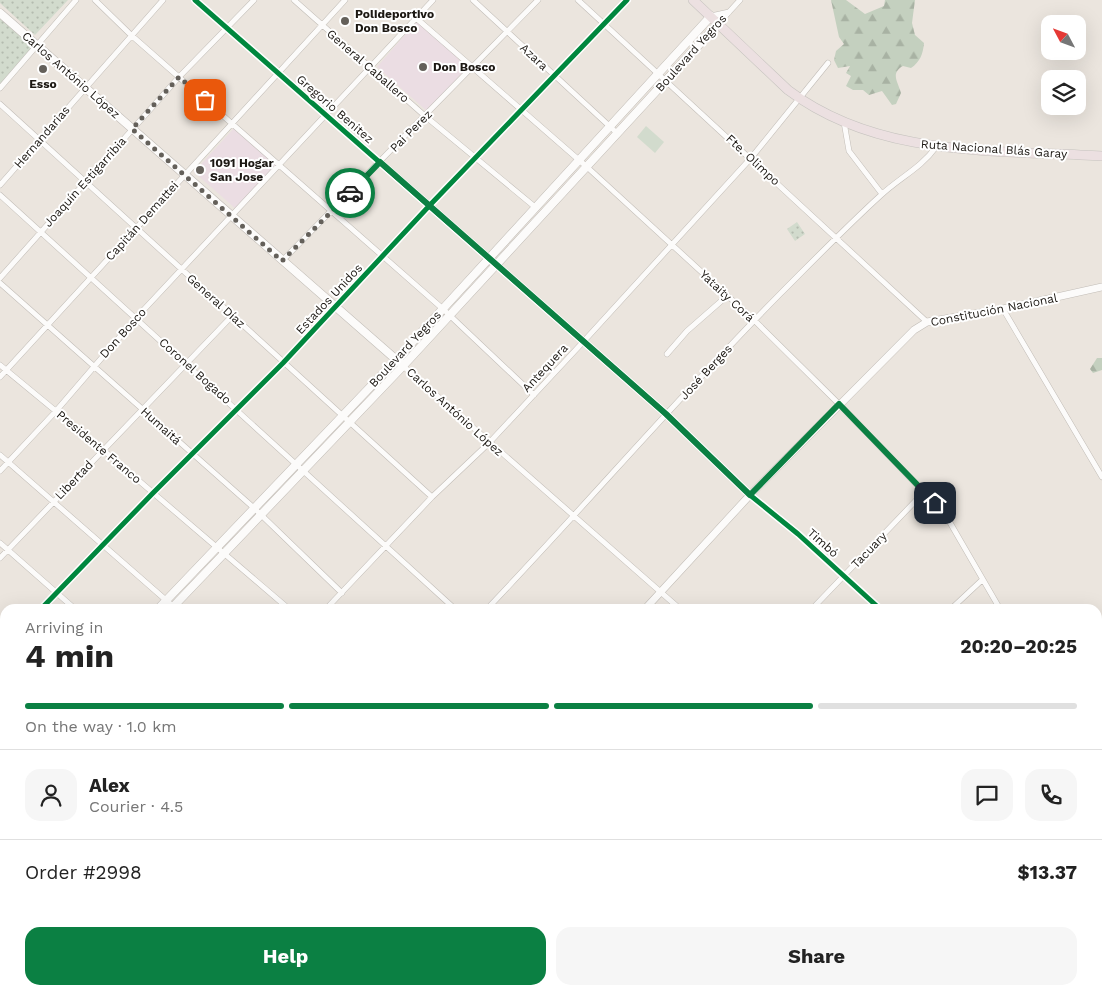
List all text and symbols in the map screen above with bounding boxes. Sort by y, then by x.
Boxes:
place label: Polideportivo Don Bosco [355,7,434,35]
street label: Boulevard Yegros [653,11,729,95]
marker: Polideportivo Don Bosco [339,15,351,27]
north arrow [1041,15,1086,60]
map controls [1041,15,1086,115]
street label: General Caballero [324,26,412,106]
street label: Carlos António López [19,29,123,121]
street label: Azara [517,41,551,73]
place label: Don Bosco [433,60,495,74]
marker: Don Bosco [417,61,429,73]
marker: Esso [37,63,49,75]
button: layers [1041,70,1086,115]
street label: Gregorio Benitez [294,72,376,146]
place label: Esso [29,77,57,91]
pin [184,79,226,121]
icon: bag [191,86,219,114]
street label: Hernandarias [11,103,73,171]
street label: Pai Perez [387,107,435,155]
street label: Fte. Olimpo [723,132,783,188]
street label: Joaquín Estigarribia [41,134,129,230]
street label: Ruta Nacional Blás Garay [920,137,1068,161]
place label: 1091 Hogar San Jose [210,156,275,184]
marker: 1091 Hogar San Jose [194,164,206,176]
courier [325,168,375,218]
street label: Capitán Demattei [103,178,181,264]
icon: car [336,179,364,207]
street label: Estados Unidos [293,261,365,337]
street label: Yataity Corá [697,267,757,325]
street label: General Díaz [184,271,248,331]
street label: Constitución Nacional [929,291,1059,329]
street label: Don Bosco [97,305,149,361]
street label: Boulevard Yegros [366,308,444,390]
street label: Coronel Bogado [156,335,234,407]
street label: Antequera [519,341,571,395]
street label: José Berges [677,342,735,402]
street label: Carlos António López [404,365,506,459]
street label: Humaitá [138,404,184,448]
street label: Presidente Franco [54,408,144,486]
street label: Libertad [52,458,96,502]
pin [914,482,956,524]
icon: home [921,489,949,517]
street label: Timbó [805,526,841,560]
street label: Tacuary [848,528,890,571]
text: Arriving in [25,618,103,637]
text: 20:20–20:25 [960,635,1077,658]
text: 4 min [25,637,114,675]
text: On the way · 1.0 km [25,717,177,736]
button: person [25,769,77,821]
button: chat [961,769,1013,821]
button: phone [1025,769,1077,821]
text: Alex [89,774,130,797]
text: Courier · 4.5 [89,797,183,816]
text: Order #2998 [25,861,142,884]
text: $13.37 [1018,861,1077,884]
button: Help [25,927,546,985]
button: Share [556,927,1077,985]

